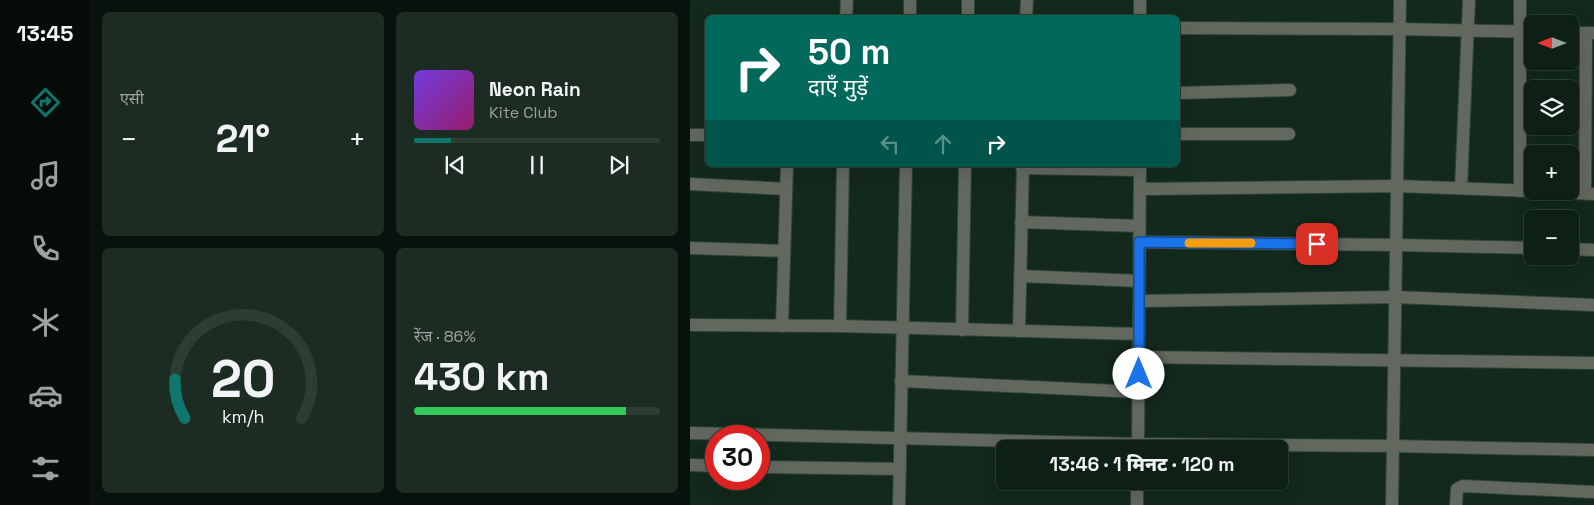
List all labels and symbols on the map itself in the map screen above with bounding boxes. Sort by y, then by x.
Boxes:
north arrow [1524,15,1579,70]
pin [1296,223,1338,265]
position arrow [1112,347,1164,399]
speed limit sign: 30 [705,425,770,490]

